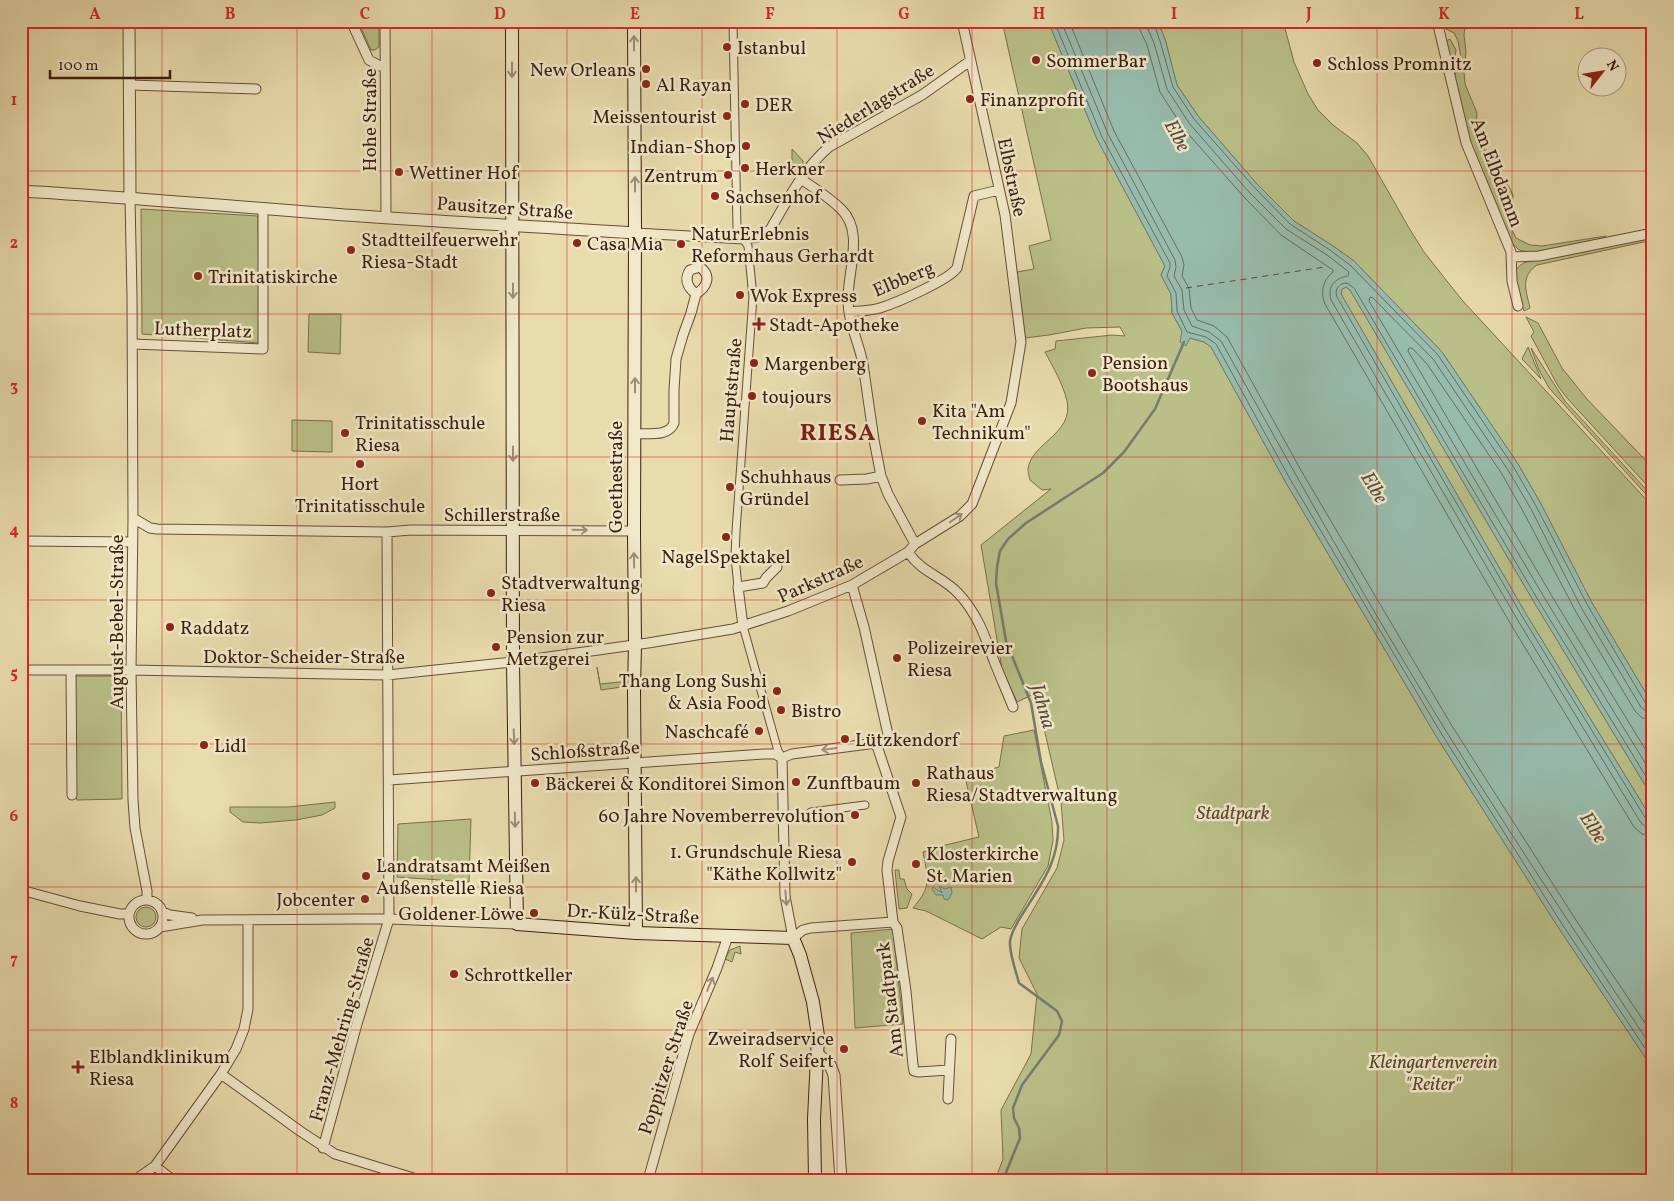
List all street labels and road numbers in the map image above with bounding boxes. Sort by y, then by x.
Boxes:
street label: Niederlagstraße [812,58,940,151]
street label: Hohe Straße [358,68,384,172]
street label: Am Elbdamm [1463,114,1529,231]
street label: Elbstraße [990,136,1032,219]
street label: Pausitzer Straße [436,191,574,227]
street label: Elbberg [869,255,938,304]
street label: Lutherplatz [153,316,252,346]
street label: Hauptstraße [714,337,750,443]
street label: Goethestraße [604,421,630,533]
street label: Schillerstraße [444,503,560,529]
street label: August-Bebel-Straße [105,535,131,709]
street label: Parkstraße [774,549,868,610]
street label: Doktor-Scheider-Straße [203,645,405,671]
street label: Schloßstraße [530,735,641,769]
street label: Dr.-Külz-Straße [566,899,700,931]
street label: Franz-Mehring-Straße [304,934,382,1125]
street label: Am Stadtpark [871,940,911,1059]
street label: Poppitzer Straße [633,997,701,1138]

